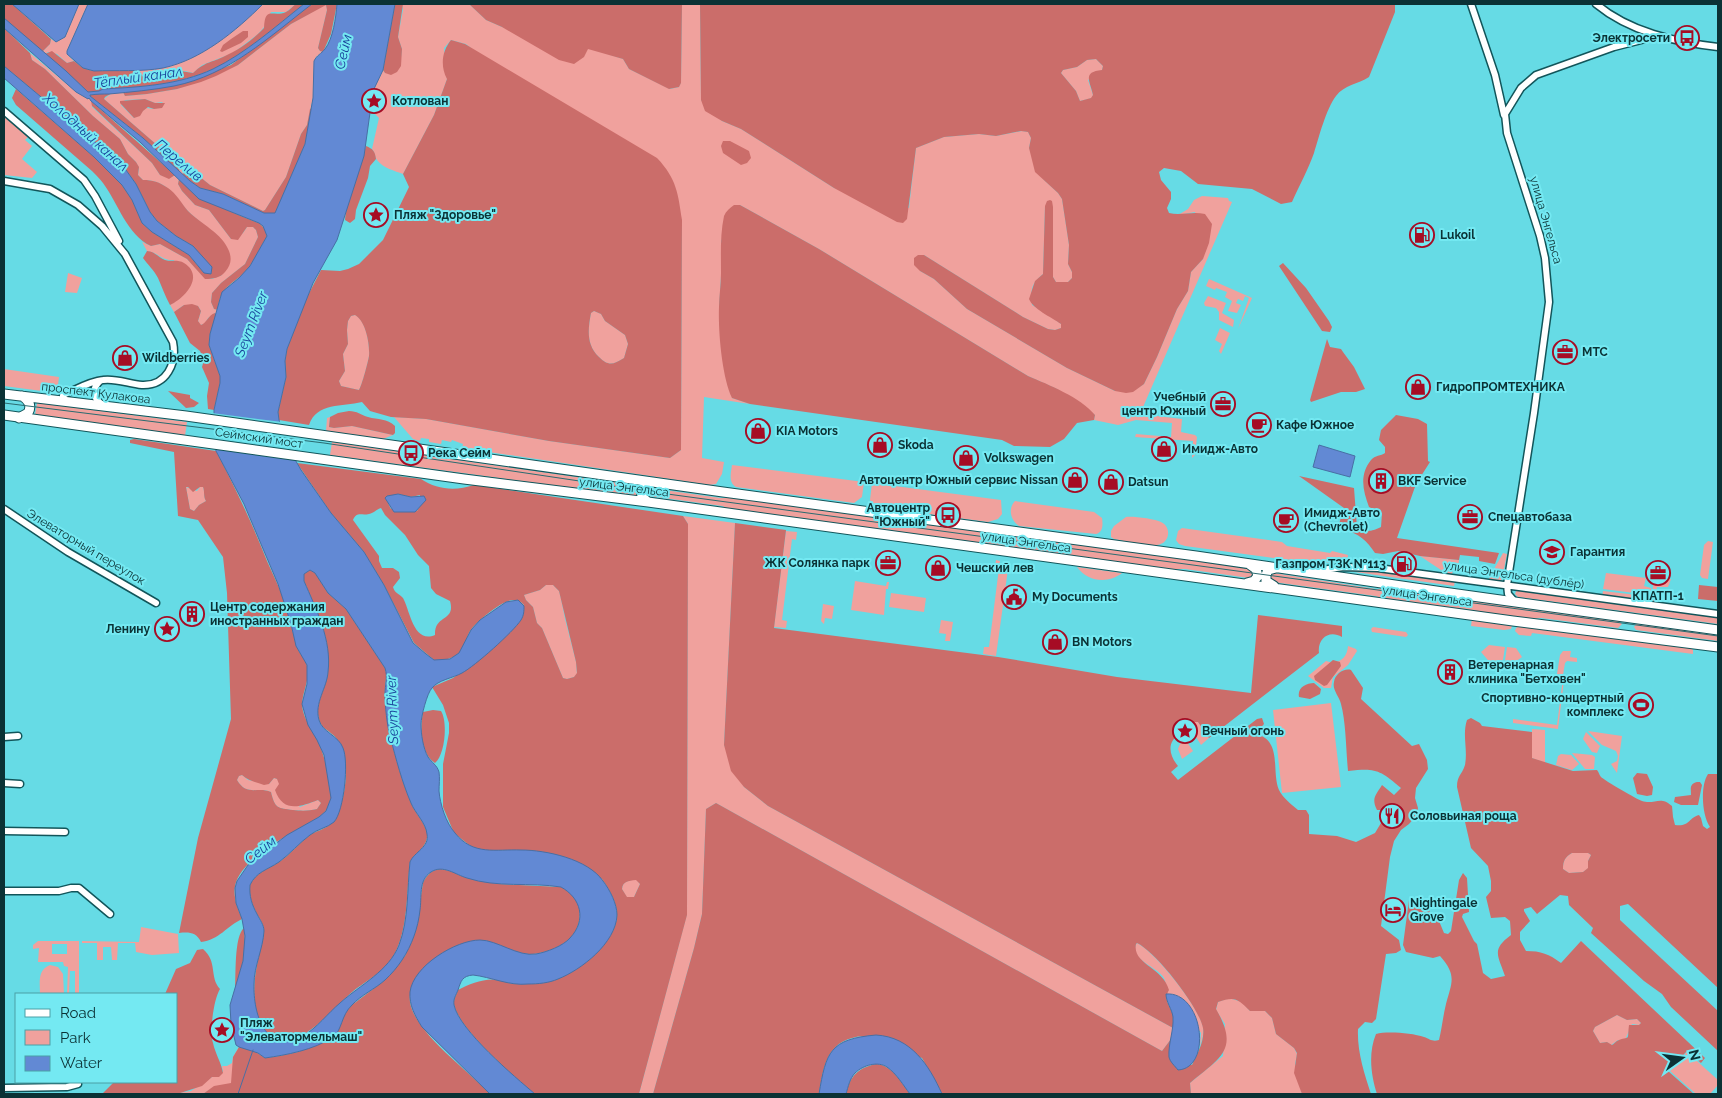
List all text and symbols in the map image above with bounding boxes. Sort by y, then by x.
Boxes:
bus stop icon: Электросети [1674,25,1700,51]
place label: Электросети [1592,31,1670,45]
water label: Сейм [331,33,355,71]
water label: Тёплый канал [92,63,184,91]
place icon: Котлован [361,88,387,114]
water label: Холодный канал [39,89,132,174]
place label: Котлован [392,94,448,108]
water label: Перелив [152,136,206,184]
street label: улица Энгельса [1527,175,1565,265]
place icon: Пляж "Здоровье" [363,202,389,228]
place label: Пляж "Здоровье" [394,208,496,222]
fuel station icon: Lukoil [1409,222,1435,248]
place label: Lukoil [1440,228,1475,242]
water label: Seym River [231,288,271,360]
office icon: МТС [1552,339,1578,365]
shop icon: Wildberries [112,345,138,371]
place label: МТС [1582,345,1608,359]
place label: Wildberries [142,351,210,365]
shop icon: ГидроПРОМТЕХНИКА [1405,374,1431,400]
street label: проспект Кулакова [41,379,151,407]
place label: ГидроПРОМТЕХНИКА [1436,380,1566,394]
place label: Учебный центр Южный [1122,390,1206,418]
office icon: Учебный центр Южный [1210,391,1236,417]
cafe icon: Кафе Южное [1246,412,1272,438]
shop icon: KIA Motors [745,418,771,444]
place label: Кафе Южное [1276,418,1354,432]
place label: KIA Motors [776,424,838,438]
street label: Сеймский мост [214,425,304,451]
shop icon: Skoda [867,432,893,458]
shop icon: Имидж-Авто [1151,436,1177,462]
place label: Skoda [898,438,934,452]
bus stop icon: Река Сейм [398,440,424,466]
place label: Имидж-Авто [1182,442,1258,456]
shop icon: Volkswagen [953,445,979,471]
place label: Река Сейм [428,446,491,460]
place label: Volkswagen [984,451,1054,465]
shop icon: Автоцентр Южный сервис Nissan [1062,467,1088,493]
building icon: BKF Service [1368,468,1394,494]
shop icon: Datsun [1098,469,1124,495]
place label: Автоцентр Южный сервис Nissan [859,473,1058,487]
place label: BKF Service [1398,474,1466,488]
street label: улица Энгельса [578,475,670,499]
place label: Datsun [1128,475,1169,489]
place label: Автоцентр "Южный" [867,501,930,529]
bus stop icon: Автоцентр "Южный" [935,502,961,528]
office icon: Спецавтобаза [1457,504,1483,530]
street label: Элеваторный переулок [24,506,148,588]
place label: Имидж-Авто (Chevrolet) [1304,506,1380,534]
cafe icon: Имидж-Авто (Chevrolet) [1273,507,1299,533]
place label: Спецавтобаза [1488,510,1572,524]
street label: улица Энгельса [980,529,1072,555]
school or university icon: Гарантия [1539,539,1565,565]
place label: Гарантия [1570,545,1625,559]
office icon: ЖК Солянка парк [875,550,901,576]
fuel station icon: Газпром ТЗК №113 [1391,551,1417,577]
shop icon: Чешский лев [925,555,951,581]
place label: ЖК Солянка парк [765,556,870,570]
place label: Газпром ТЗК №113 [1275,557,1386,571]
street label: улица Энгельса (дублёр) [1443,558,1585,592]
office icon: КПАТП-1 [1645,560,1671,586]
place label: Чешский лев [956,561,1034,575]
street label: улица Энгельса [1381,583,1473,609]
public building icon: My Documents [1001,584,1027,610]
place label: КПАТП-1 [1632,589,1684,603]
place label: My Documents [1032,590,1118,604]
place label: Центр содержания иностранных граждан [210,600,344,628]
building icon: Центр содержания иностранных граждан [179,601,205,627]
place icon: Ленину [154,616,180,642]
place label: Ленину [106,622,150,636]
shop icon: BN Motors [1042,629,1068,655]
place label: BN Motors [1072,635,1132,649]
place label: Ветеренарная клиника "Бетховен" [1468,658,1586,686]
building icon: Ветеренарная клиника "Бетховен" [1437,659,1463,685]
water label: Seym River [383,674,401,746]
place label: Спортивно-концертный комплекс [1481,691,1624,719]
sports icon: Спортивно-концертный комплекс [1628,692,1654,718]
place icon: Вечный огонь [1172,718,1198,744]
place label: Вечный огонь [1202,724,1284,738]
restaurant icon: Соловьиная роща [1379,803,1405,829]
place label: Соловьиная роща [1410,809,1517,823]
water label: Сейм [241,833,279,867]
place label: Nightingale Grove [1410,896,1477,924]
hotel icon: Nightingale Grove [1380,897,1406,923]
legend [15,993,178,1083]
text: Road [60,1004,96,1022]
place label: Пляж "Элеватормельмаш" [240,1016,362,1044]
place icon: Пляж "Элеватормельмаш" [209,1017,235,1043]
text: Park [60,1029,91,1047]
north arrow [1657,1033,1707,1083]
text: N [1686,1048,1704,1062]
text: Water [60,1054,103,1072]

